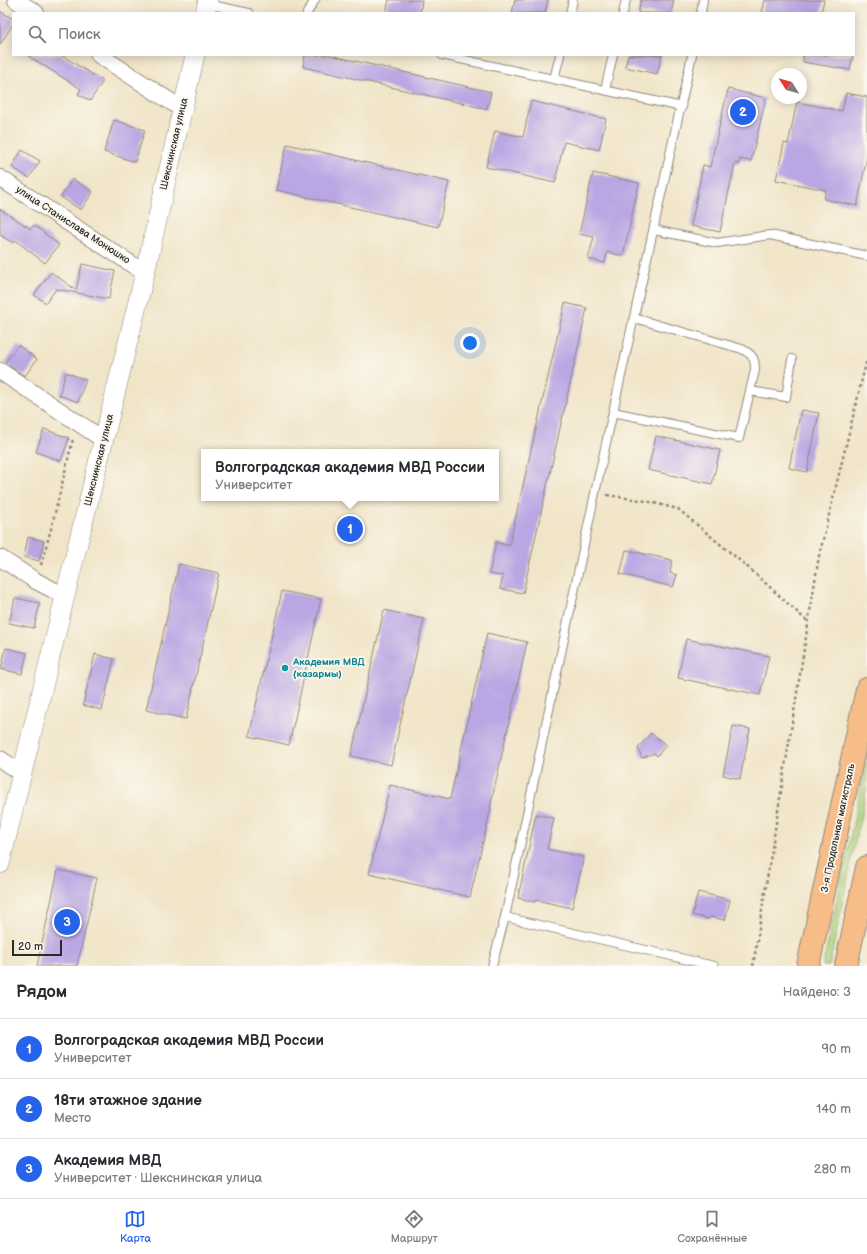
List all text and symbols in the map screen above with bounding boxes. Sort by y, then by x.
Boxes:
search box [12,12,855,56]
icon: search [26,23,48,45]
text: Поиск [58,25,101,44]
north arrow [771,68,807,104]
street label: Шекснинская улица [158,97,190,191]
pin: 2 [730,97,756,127]
street label: улица Станислава Монюшко [14,184,132,266]
your location [460,333,480,353]
street label: Шекснинская улица [82,413,116,507]
popup [201,449,499,501]
text: Волгоградская академия МВД России [215,458,485,477]
text: Университет [215,477,293,493]
pin: 1 [337,514,363,544]
place label: Академия МВД (казармы) [292,656,365,680]
marker: Академия МВД (казармы) [280,663,290,673]
street label: 3-я Продольная магистраль [818,762,858,894]
pin: 3 [54,907,80,937]
scale bar [12,938,62,957]
text: 20 m [18,940,43,953]
text: Рядом [16,982,67,1002]
text: Найдено: 3 [783,984,851,1000]
text: Волгоградская академия МВД России [54,1031,324,1050]
text: 1 [26,1041,32,1057]
text: 90 m [822,1041,851,1057]
text: Университет [54,1050,131,1066]
text: 18ти этажное здание [54,1091,202,1110]
text: 2 [25,1101,33,1117]
text: 140 m [816,1101,851,1117]
text: Место [54,1110,91,1126]
text: Академия МВД [54,1151,161,1170]
text: 3 [25,1161,33,1177]
text: 280 m [814,1161,851,1177]
text: Университет · Шекснинская улица [54,1170,262,1186]
tab: Карта [120,1208,151,1245]
tab: Маршрут [391,1208,438,1245]
tab: Сохранённые [678,1208,747,1245]

